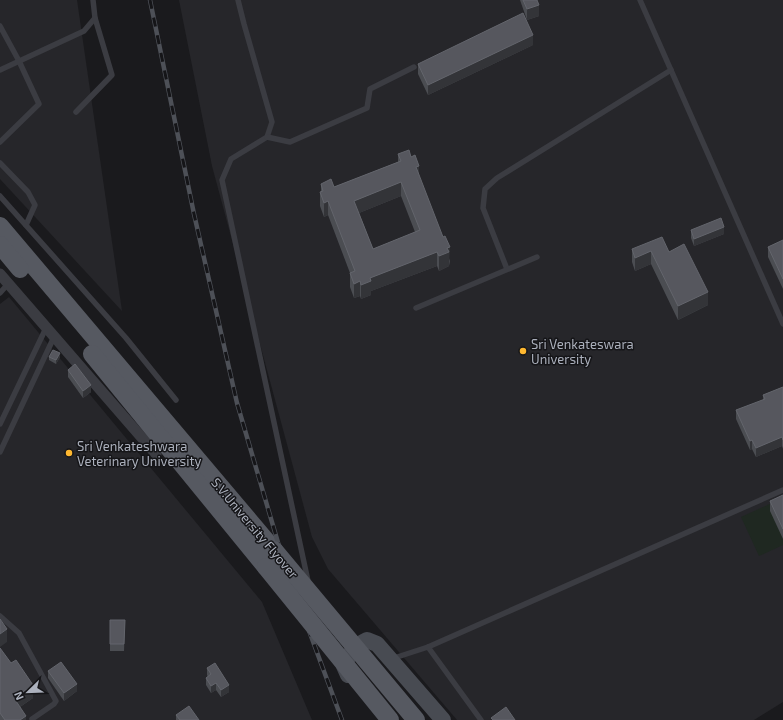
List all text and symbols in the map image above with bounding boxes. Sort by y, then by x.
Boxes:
place label: Sri Venkateswara University [531,336,634,367]
marker: Sri Venkateswara University [518,346,528,356]
place label: Sri Venkateshwara Veterinary University [77,438,201,469]
marker: Sri Venkateshwara Veterinary University [64,448,74,458]
street label: S.V.University Flyover [208,474,302,582]
north arrow [8,672,48,712]
text: N [11,690,26,702]

